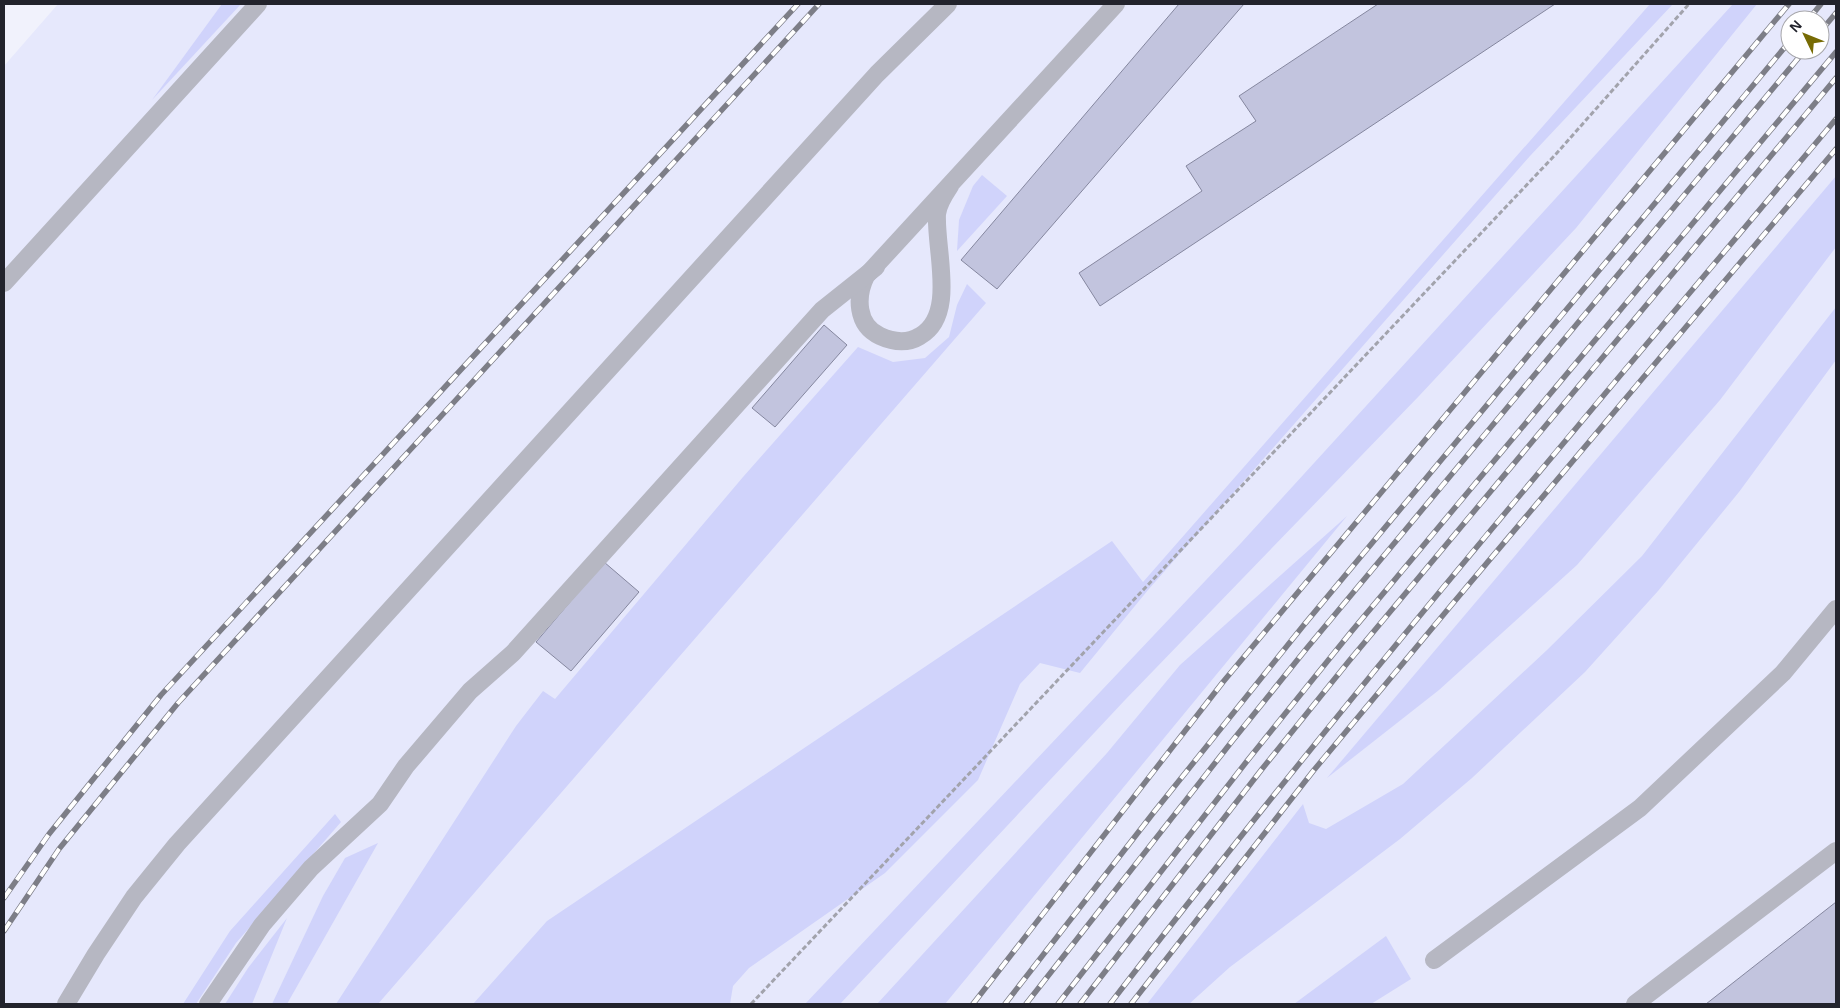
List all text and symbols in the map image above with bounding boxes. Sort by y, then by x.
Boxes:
north arrow [1780,10,1830,60]
text: N [1786,17,1805,35]

